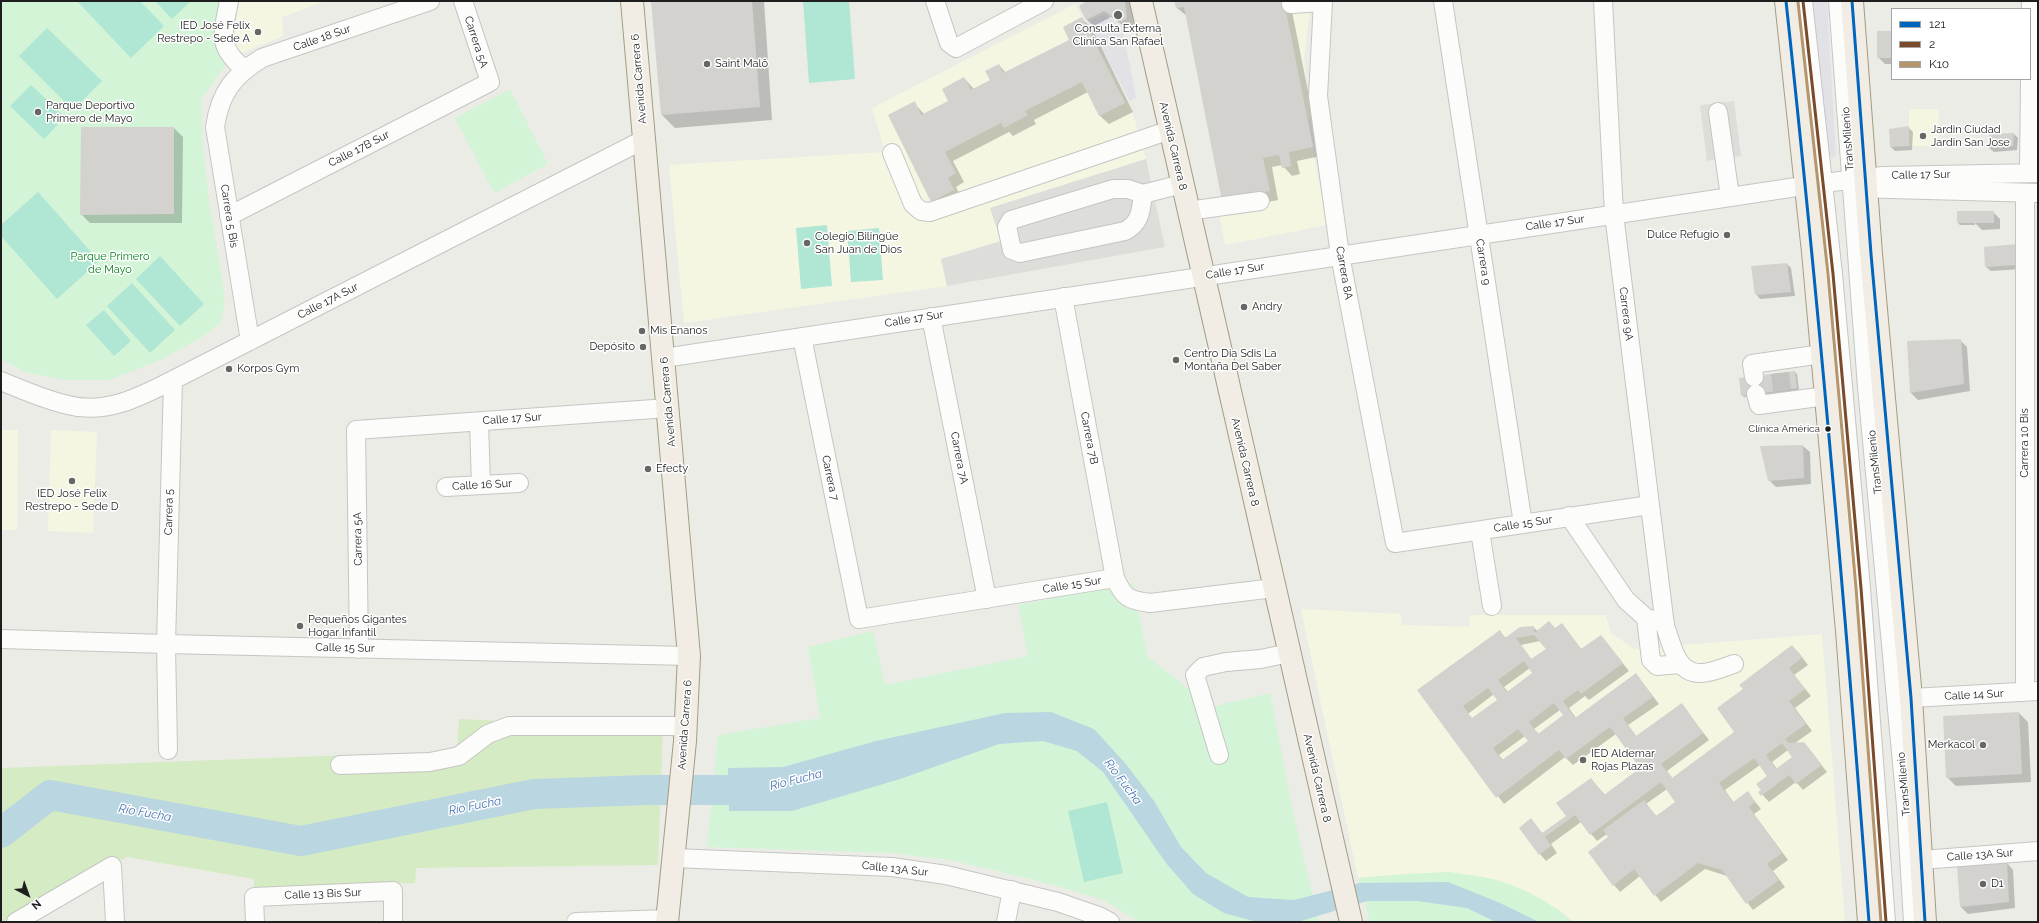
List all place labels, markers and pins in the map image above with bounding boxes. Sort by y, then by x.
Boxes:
marker: Consulta Externa Clínica San Rafael [1112,9,1124,21]
place label: IED José Felix Restrepo - Sede A [157,19,250,45]
place label: Consulta Externa Clínica San Rafael [1073,22,1163,48]
marker: IED José Felix Restrepo - Sede A [253,27,263,37]
place label: Saint Malô [715,57,768,71]
marker: Saint Malô [702,59,712,69]
place label: Parque Deportivo Primero de Mayo [46,99,135,125]
marker: Parque Deportivo Primero de Mayo [33,107,43,117]
place label: Jardin Ciudad Jardin San Jose [1931,123,2010,149]
marker: Jardin Ciudad Jardin San Jose [1918,131,1928,141]
place label: Dulce Refugio [1647,228,1719,242]
place label: Colegio Bilingüe San Juan de Dios [815,230,902,256]
marker: Dulce Refugio [1722,230,1732,240]
marker: Colegio Bilingüe San Juan de Dios [802,238,812,248]
place label: Andry [1252,300,1283,314]
marker: Andry [1239,302,1249,312]
place label: Mis Enanos [650,324,707,338]
marker: Mis Enanos [637,326,647,336]
place label: Depósito [590,340,635,354]
marker: Depósito [638,342,648,352]
place label: Centro Dia Sdis La Montaña Del Saber [1184,347,1281,373]
marker: Centro Dia Sdis La Montaña Del Saber [1171,355,1181,365]
place label: Korpos Gym [237,362,299,376]
marker: Korpos Gym [224,364,234,374]
place label: Clínica América [1748,423,1820,435]
marker: Clínica América [1823,424,1833,434]
place label: Efecty [656,462,688,476]
marker: Efecty [643,464,653,474]
marker: IED José Felix Restrepo - Sede D [67,476,77,486]
place label: IED José Felix Restrepo - Sede D [25,487,119,513]
place label: Pequeños Gigantes Hogar Infantil [308,613,407,639]
marker: Pequeños Gigantes Hogar Infantil [295,621,305,631]
place label: Merkacol [1928,738,1975,752]
marker: Merkacol [1978,740,1988,750]
place label: IED Aldemar Rojas Plazas [1591,747,1655,773]
marker: IED Aldemar Rojas Plazas [1578,755,1588,765]
place label: D1 [1991,877,2004,891]
marker: D1 [1978,879,1988,889]

